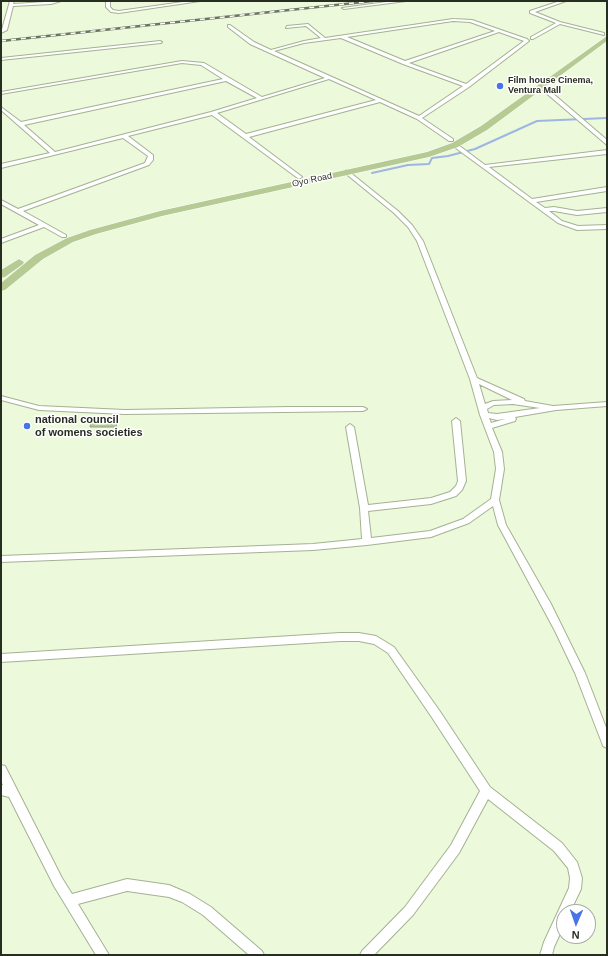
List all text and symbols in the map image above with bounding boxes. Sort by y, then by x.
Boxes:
place label: Film house Cinema, Ventura Mall [508,76,593,97]
marker: Film house Cinema, Ventura Mall [495,81,505,91]
street label: Oyo Road [291,171,333,189]
place label: national council of womens societies [35,413,143,439]
marker: national council of womens societies [22,421,32,431]
north arrow [556,904,596,944]
text: N [571,929,580,941]

